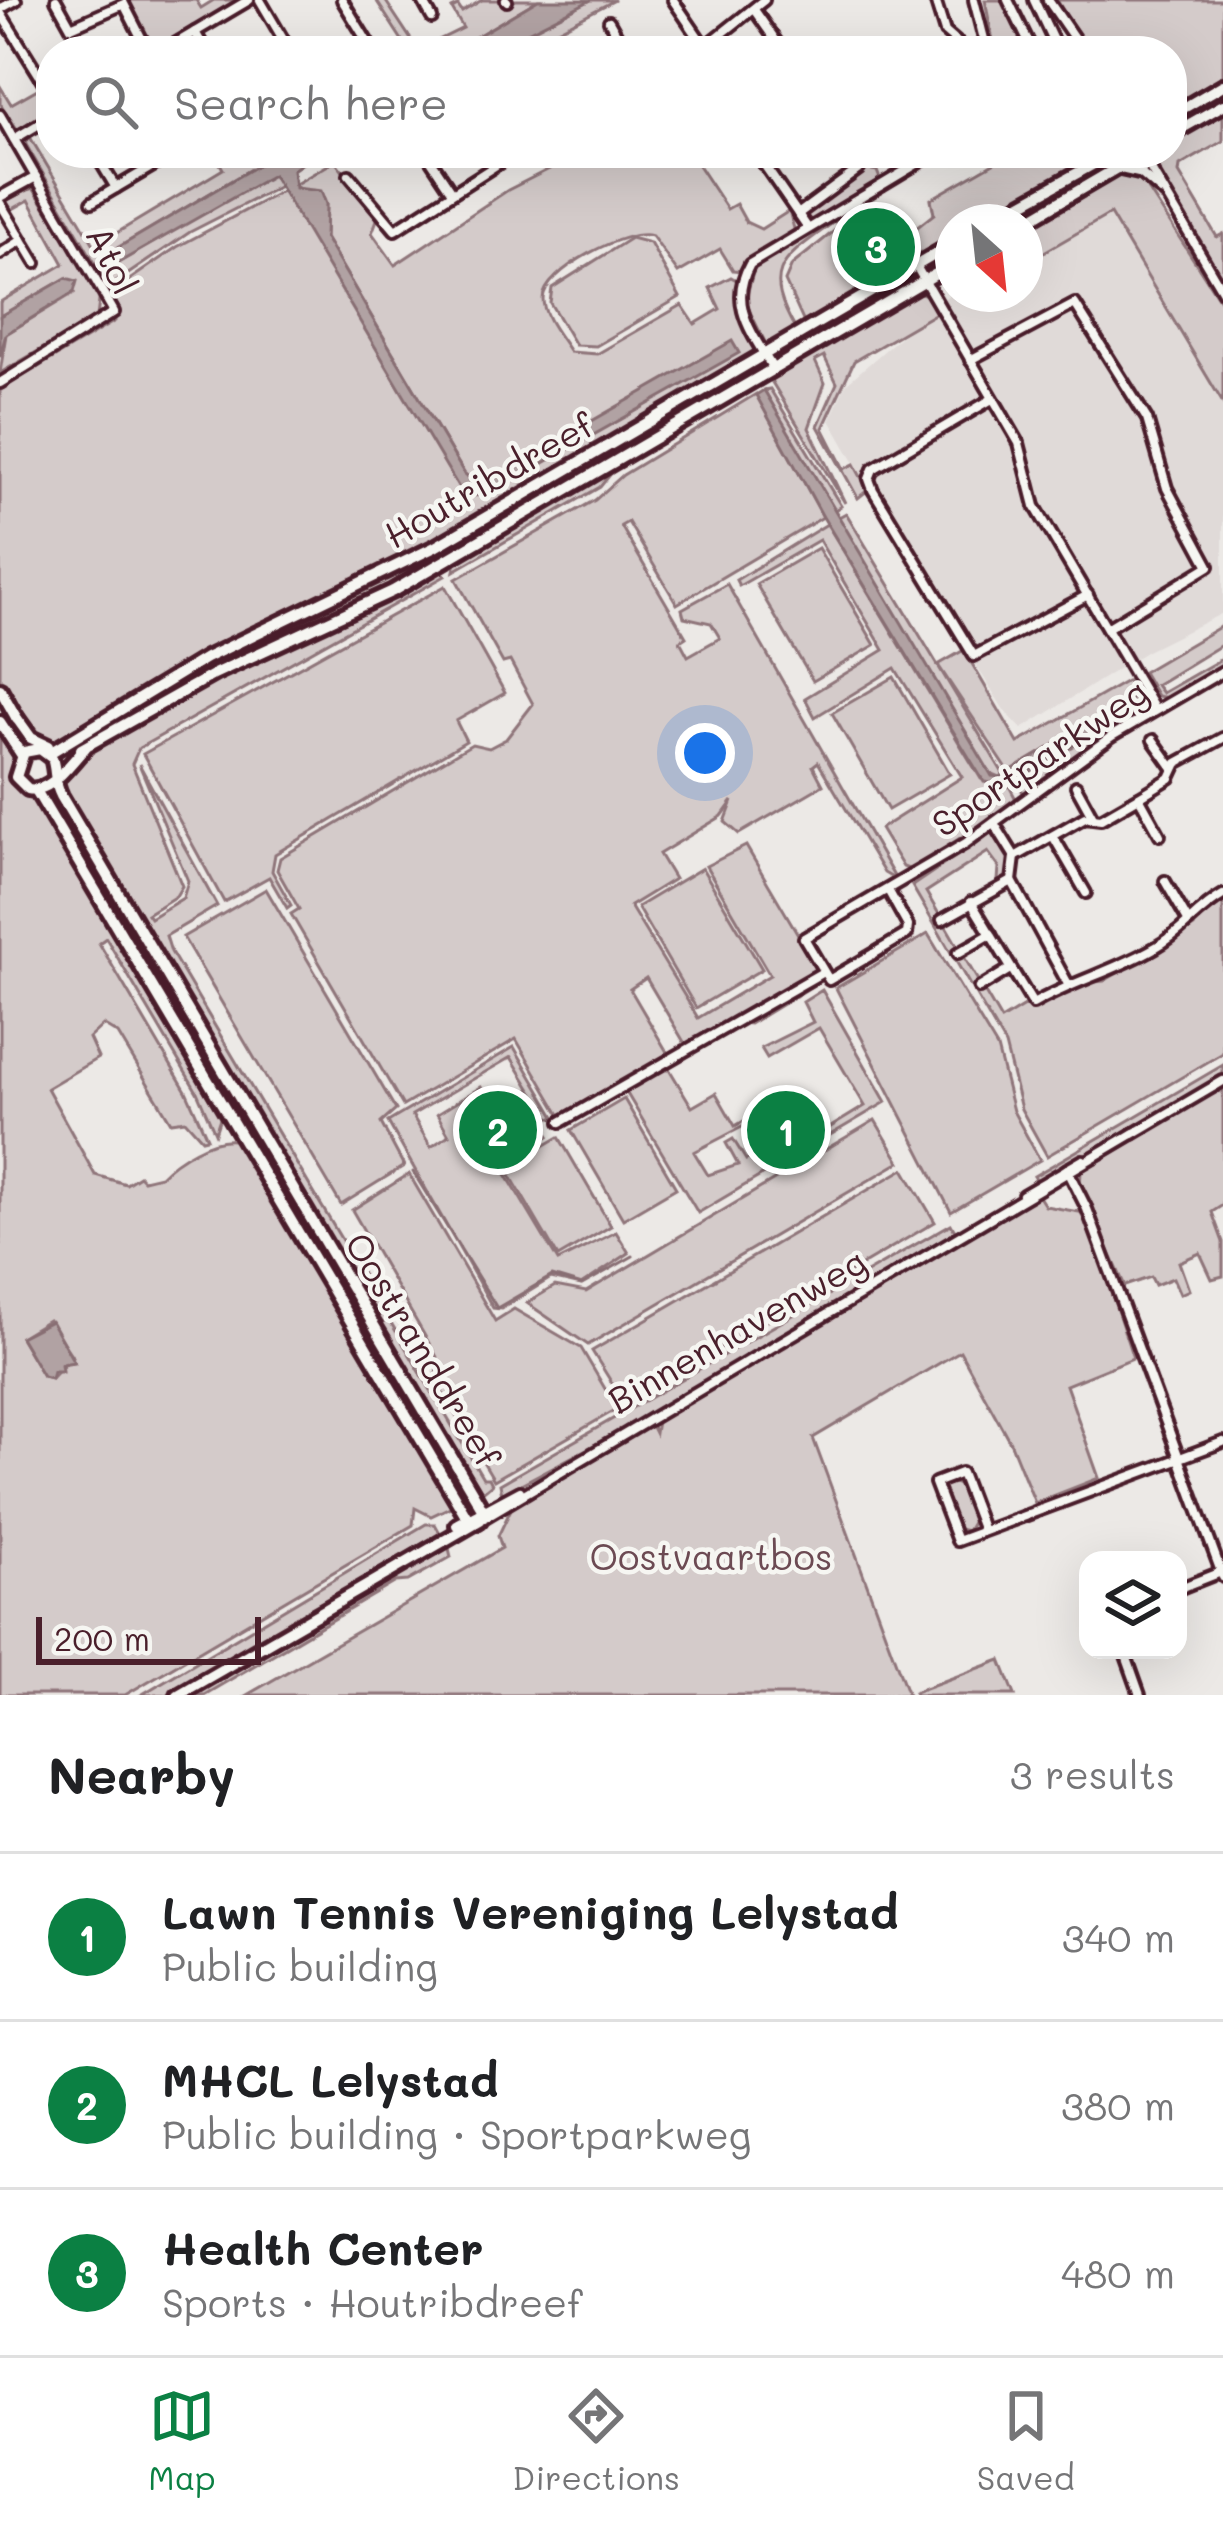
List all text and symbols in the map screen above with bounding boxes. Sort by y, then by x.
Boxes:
search box [36,36,1187,168]
icon: search [78,69,144,135]
text: Search here [174,73,448,131]
pin: 3 [837,202,915,292]
north arrow [935,204,1043,312]
street label: Atol [77,217,150,302]
street label: Houtribdreef [375,399,602,558]
street label: Sportparkweg [922,667,1156,846]
your location [675,723,735,783]
pin: 2 [459,1085,537,1175]
pin: 1 [747,1085,825,1175]
street label: Oostranddreef [336,1223,513,1476]
street label: Binnenhavenweg [599,1237,874,1423]
park label: Oostvaartbos [590,1532,832,1579]
map controls [1079,1551,1187,1659]
button: layers [1079,1551,1187,1659]
scale bar [36,1611,261,1664]
text: 200 m [54,1616,150,1659]
text: Nearby [48,1740,235,1807]
text: 3 results [1010,1748,1175,1799]
text: Lawn Tennis Vereniging Lelystad [162,1882,899,1940]
text: 1 [78,1911,96,1962]
text: 340 m [1062,1911,1175,1962]
text: Public building [162,1940,438,1991]
text: MHCL Lelystad [162,2050,499,2108]
text: 2 [76,2079,98,2130]
text: 380 m [1061,2079,1175,2130]
text: Public building · Sportparkweg [162,2108,751,2159]
text: Health Center [162,2218,483,2276]
text: 3 [75,2247,99,2298]
text: 480 m [1061,2247,1175,2298]
text: Sports · Houtribdreef [162,2276,582,2327]
tab: Map [148,2383,216,2498]
tab: Directions [512,2383,680,2498]
tab: Saved [977,2383,1075,2498]

